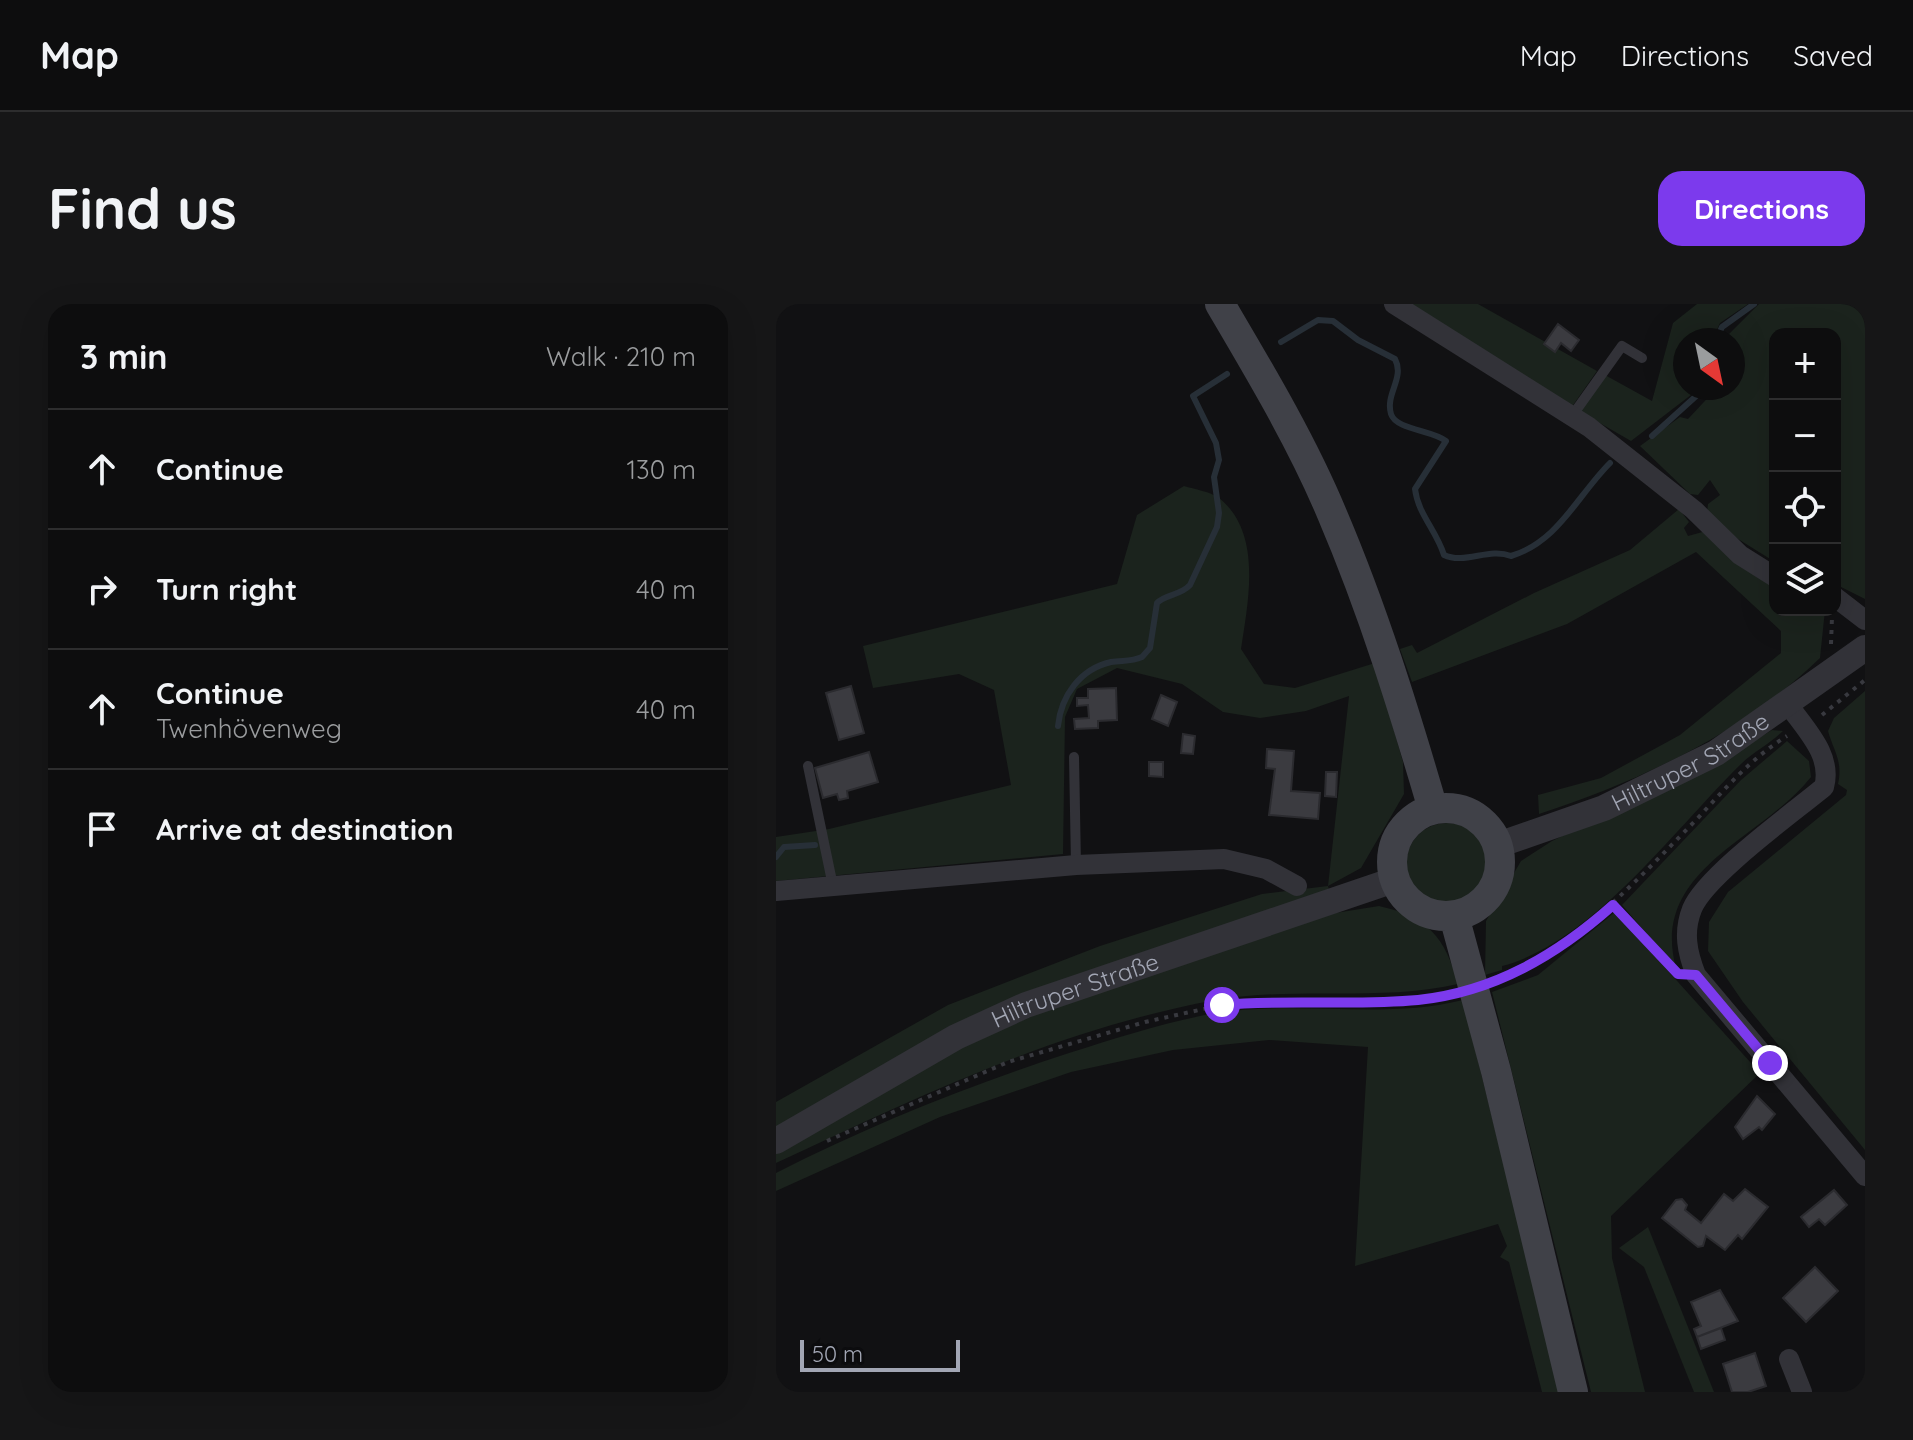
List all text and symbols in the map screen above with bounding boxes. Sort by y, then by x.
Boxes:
text: Map [40,31,119,79]
text: Map [1520,38,1577,73]
text: Directions [1621,38,1749,73]
text: Saved [1793,38,1873,73]
button: Directions [1658,171,1865,246]
text: Find us [48,173,237,243]
north arrow [1673,328,1745,400]
map controls [1769,328,1841,616]
button: + [1769,328,1841,400]
text: 3 min [80,335,167,378]
text: Walk · 210 m [546,340,696,373]
button: − [1769,400,1841,472]
icon: ahead [80,447,124,491]
text: Continue [156,450,284,488]
text: 130 m [626,453,696,486]
button: locate [1769,472,1841,544]
button: layers [1769,544,1841,616]
icon: right [80,567,124,611]
text: Turn right [156,570,297,608]
text: 40 m [636,573,696,606]
text: Continue [156,674,284,712]
icon: ahead [80,687,124,731]
text: 40 m [636,693,696,726]
street label: Hiltruper Straße [1606,706,1775,817]
text: Twenhövenweg [156,712,342,745]
icon: arrive [80,807,124,851]
text: Arrive at destination [156,810,454,848]
street label: Hiltruper Straße [986,946,1163,1034]
route start [1204,987,1240,1023]
route end [1752,1045,1788,1081]
scale bar [800,1336,960,1372]
text: 50 m [812,1340,863,1368]

